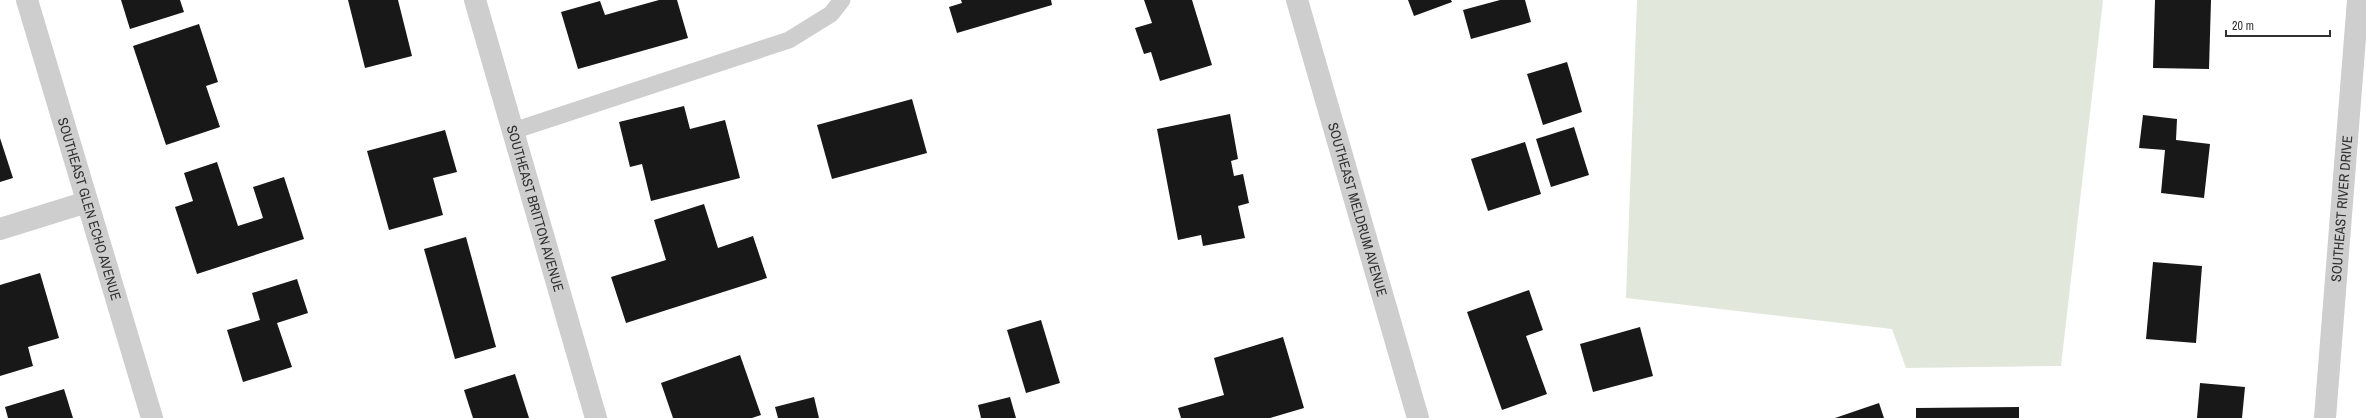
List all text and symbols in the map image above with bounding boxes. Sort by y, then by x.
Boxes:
scale bar [2226,12,2330,38]
text: 20 m [2232,18,2254,34]
street label: SOUTHEAST GLEN ECHO AVENUE [54,115,125,302]
street label: SOUTHEAST MELDRUM AVENUE [1324,120,1391,299]
street label: SOUTHEAST BRITTON AVENUE [503,123,568,294]
street label: SOUTHEAST RIVER DRIVE [2327,135,2356,283]

